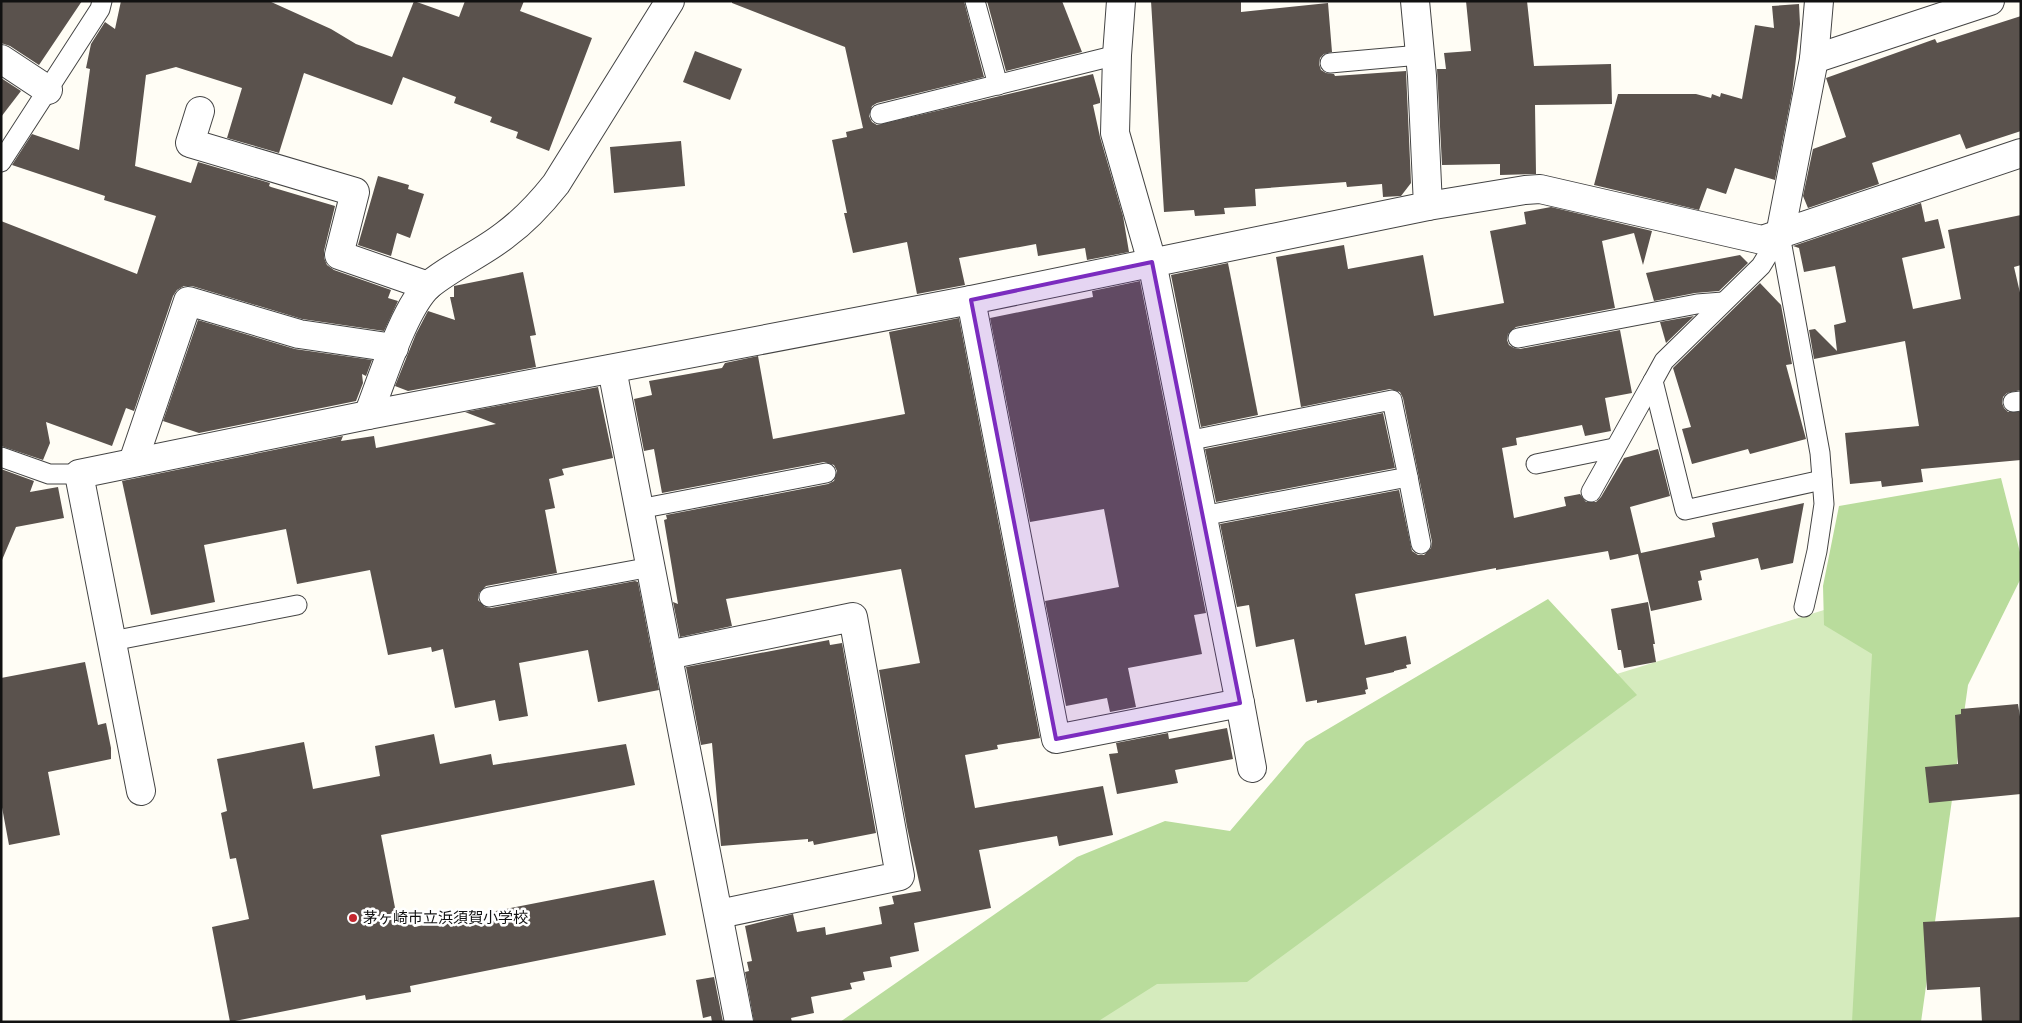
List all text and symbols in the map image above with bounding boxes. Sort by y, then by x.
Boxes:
place label: 茅ヶ崎市立浜須賀小学校 [363,907,528,927]
marker: 茅ヶ崎市立浜須賀小学校 [347,912,359,924]

